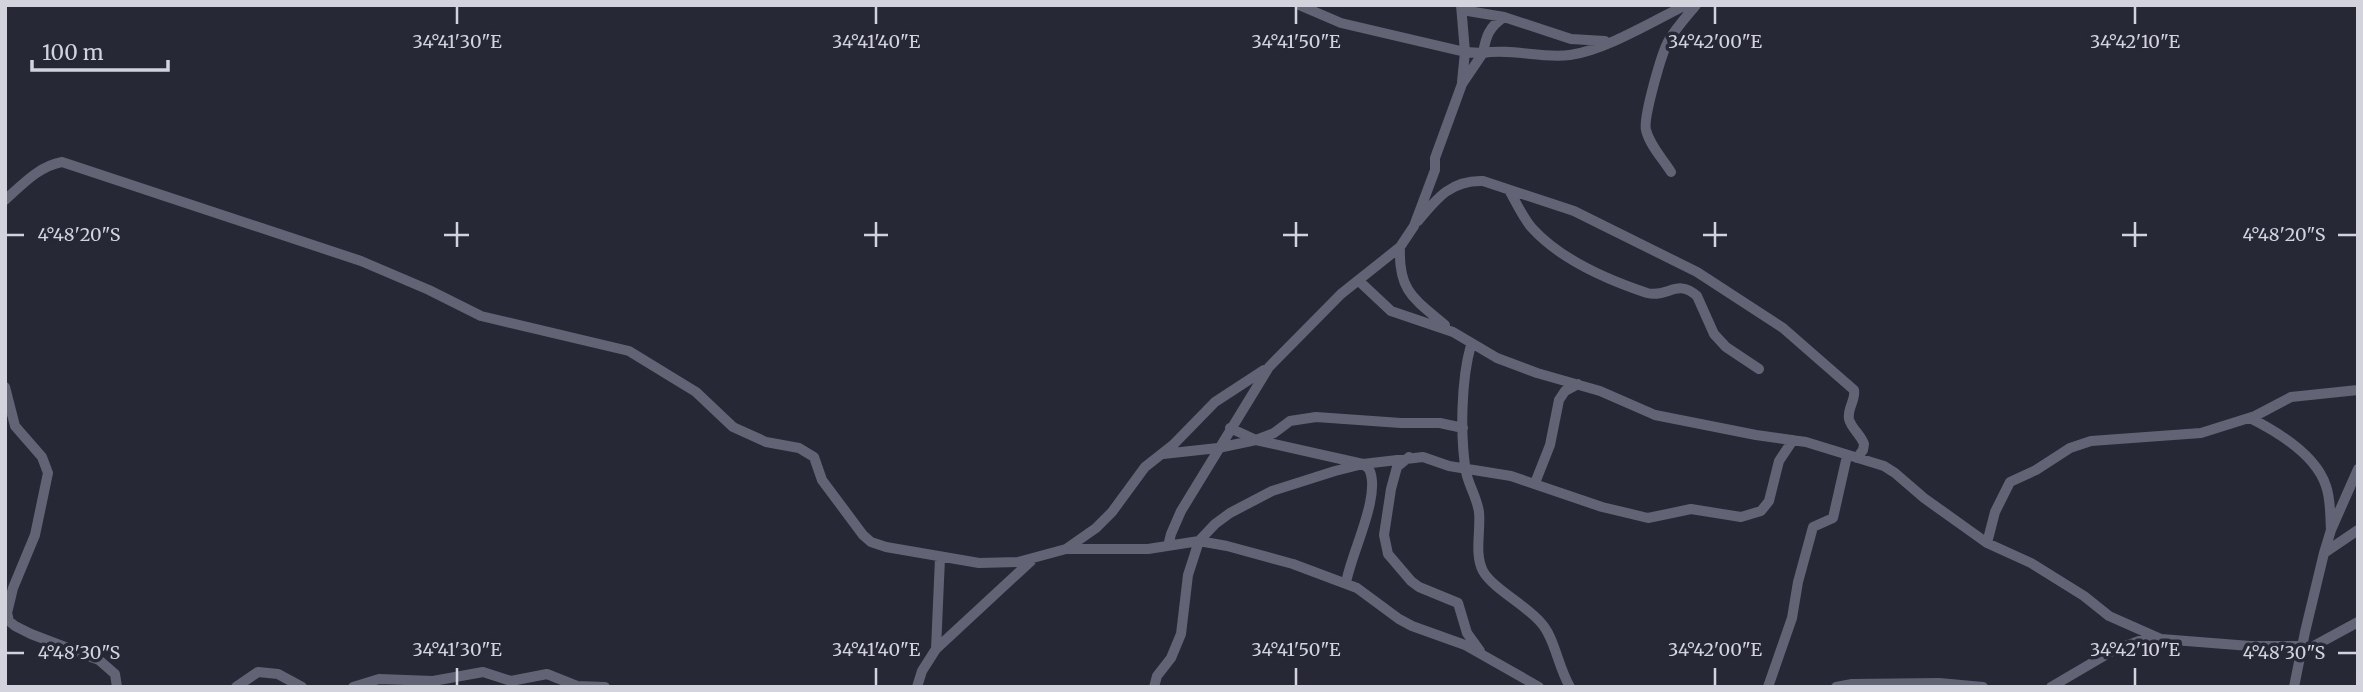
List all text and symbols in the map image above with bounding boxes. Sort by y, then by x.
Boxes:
scale bar [32,28,168,72]
text: 34°41'30"E [412,30,502,53]
text: 34°41'40"E [832,30,921,53]
text: 34°41'50"E [1252,30,1341,53]
text: 34°42'00"E [1668,30,1763,53]
text: 34°42'10"E [2090,30,2181,53]
text: 100 m [42,39,104,66]
text: 4°48'20"S [38,223,121,246]
text: 4°48'20"S [2243,223,2326,246]
text: 34°41'30"E [412,638,502,661]
text: 34°41'40"E [832,638,921,661]
text: 34°41'50"E [1252,638,1341,661]
text: 34°42'00"E [1668,638,1763,661]
text: 34°42'10"E [2090,638,2181,661]
text: 4°48'30"S [38,641,121,664]
text: 4°48'30"S [2243,641,2326,664]

